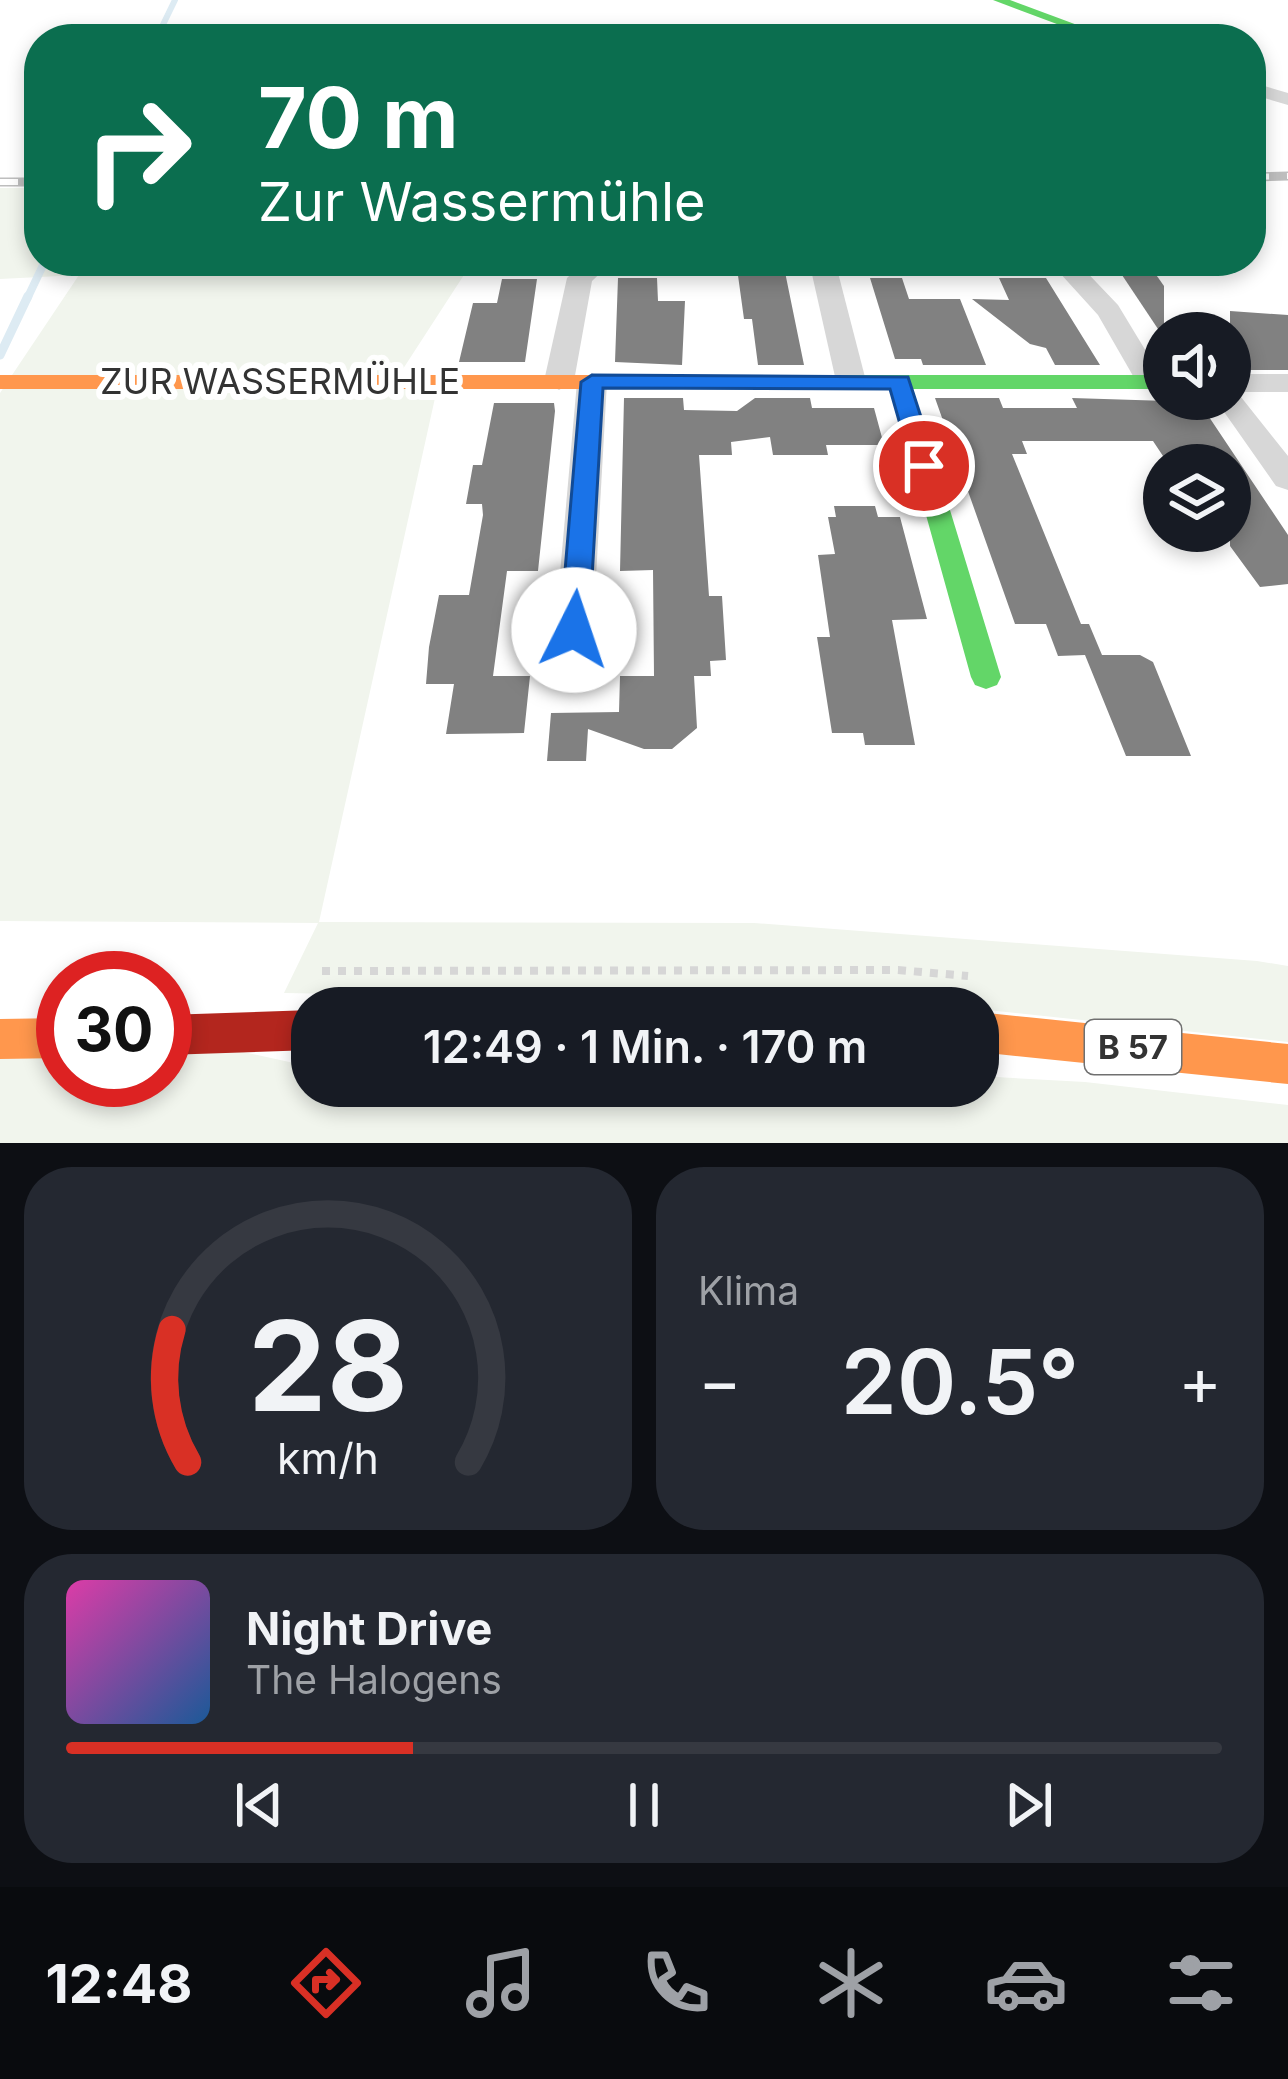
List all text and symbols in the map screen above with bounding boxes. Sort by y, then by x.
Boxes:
text: 70 m [258,67,459,168]
icon: right [60,72,216,228]
text: Zur Wassermühle [258,169,706,234]
map controls [1143,312,1251,552]
button: sound [1143,312,1251,420]
street label: ZUR WASSERMÜHLE [100,359,460,403]
pin [873,415,975,517]
icon: arrive [891,433,957,499]
button: layers [1143,444,1251,552]
position arrow [511,567,637,693]
speed limit sign: 30 [36,951,192,1107]
text: 12:49 · 1 Min. · 170 m [423,1019,867,1074]
road number: B 57 [1085,1020,1181,1074]
text: Klima [698,1267,799,1314]
text: 28 [248,1290,408,1441]
text: 20.5° [841,1327,1079,1436]
text: − [698,1341,742,1421]
text: + [1178,1341,1222,1421]
text: km/h [277,1431,379,1483]
text: Night Drive [246,1601,492,1656]
text: The Halogens [246,1656,502,1703]
icon: previous [226,1772,292,1838]
icon: pause [611,1772,677,1838]
icon: next [996,1772,1062,1838]
icon: directions [284,1941,368,2025]
icon: music [459,1941,543,2025]
icon: phone [634,1941,718,2025]
icon: climate [809,1941,893,2025]
icon: car [984,1941,1068,2025]
icon: filters [1159,1941,1243,2025]
text: 12:48 [46,1951,193,2016]

